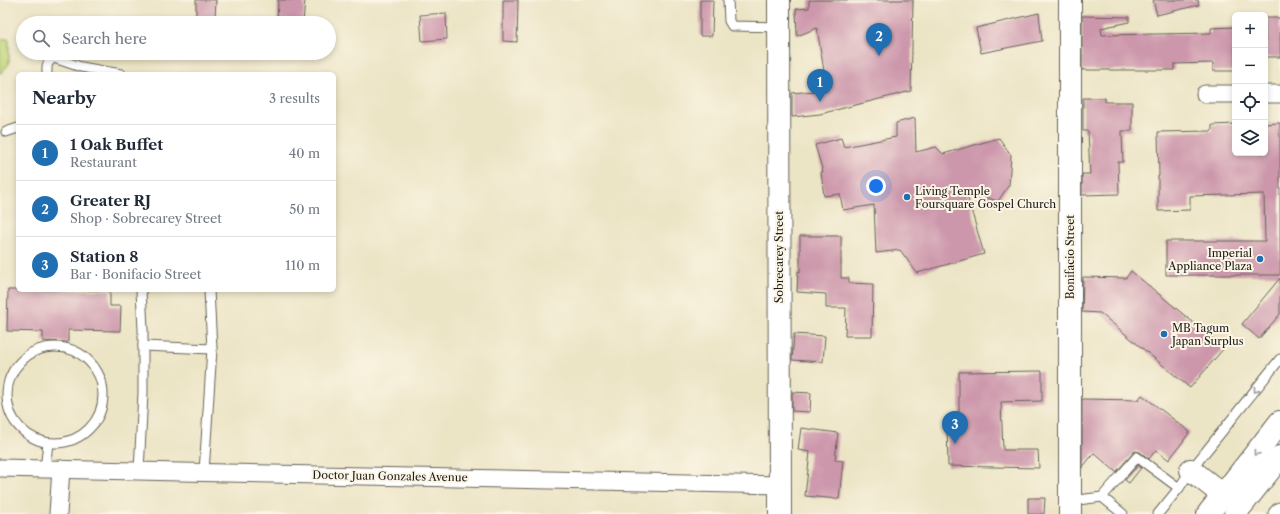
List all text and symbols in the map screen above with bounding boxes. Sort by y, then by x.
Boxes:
map controls [1232,12,1268,156]
button: + [1232,12,1268,48]
search box [16,16,336,60]
pin: 2 [866,23,892,56]
icon: search [30,27,52,49]
text: Search here [62,29,147,48]
button: − [1232,48,1268,84]
pin: 1 [807,69,833,102]
button: locate [1232,84,1268,120]
text: Nearby [32,88,96,108]
text: 3 results [269,90,320,106]
button: layers [1232,120,1268,156]
text: 1 Oak Buffet [70,135,163,154]
text: 1 [42,145,48,161]
text: 40 m [289,145,320,161]
text: Restaurant [70,154,137,170]
your location [866,176,886,196]
place label: Living Temple Foursquare Gospel Church [915,184,1056,211]
text: Greater RJ [70,191,151,210]
marker: Living Temple Foursquare Gospel Church [902,192,912,202]
text: 2 [41,201,49,217]
text: 50 m [289,201,320,217]
text: Shop · Sobrecarey Street [70,210,222,226]
street label: Sobrecarey Street [772,211,786,303]
street label: Bonifacio Street [1063,215,1077,299]
place label: Imperial Appliance Plaza [1167,246,1253,273]
text: Station 8 [70,247,139,266]
marker: Imperial Appliance Plaza [1255,254,1265,264]
text: 3 [41,257,49,273]
text: 110 m [285,257,320,273]
text: Bar · Bonifacio Street [70,266,201,282]
place label: MB Tagum Japan Surplus [1170,321,1244,348]
marker: MB Tagum Japan Surplus [1159,329,1169,339]
one-way arrow [1253,385,1260,392]
pin: 3 [942,411,968,444]
one-way arrow [1254,448,1261,456]
street label: Doctor Juan Gonzales Avenue [312,468,468,484]

